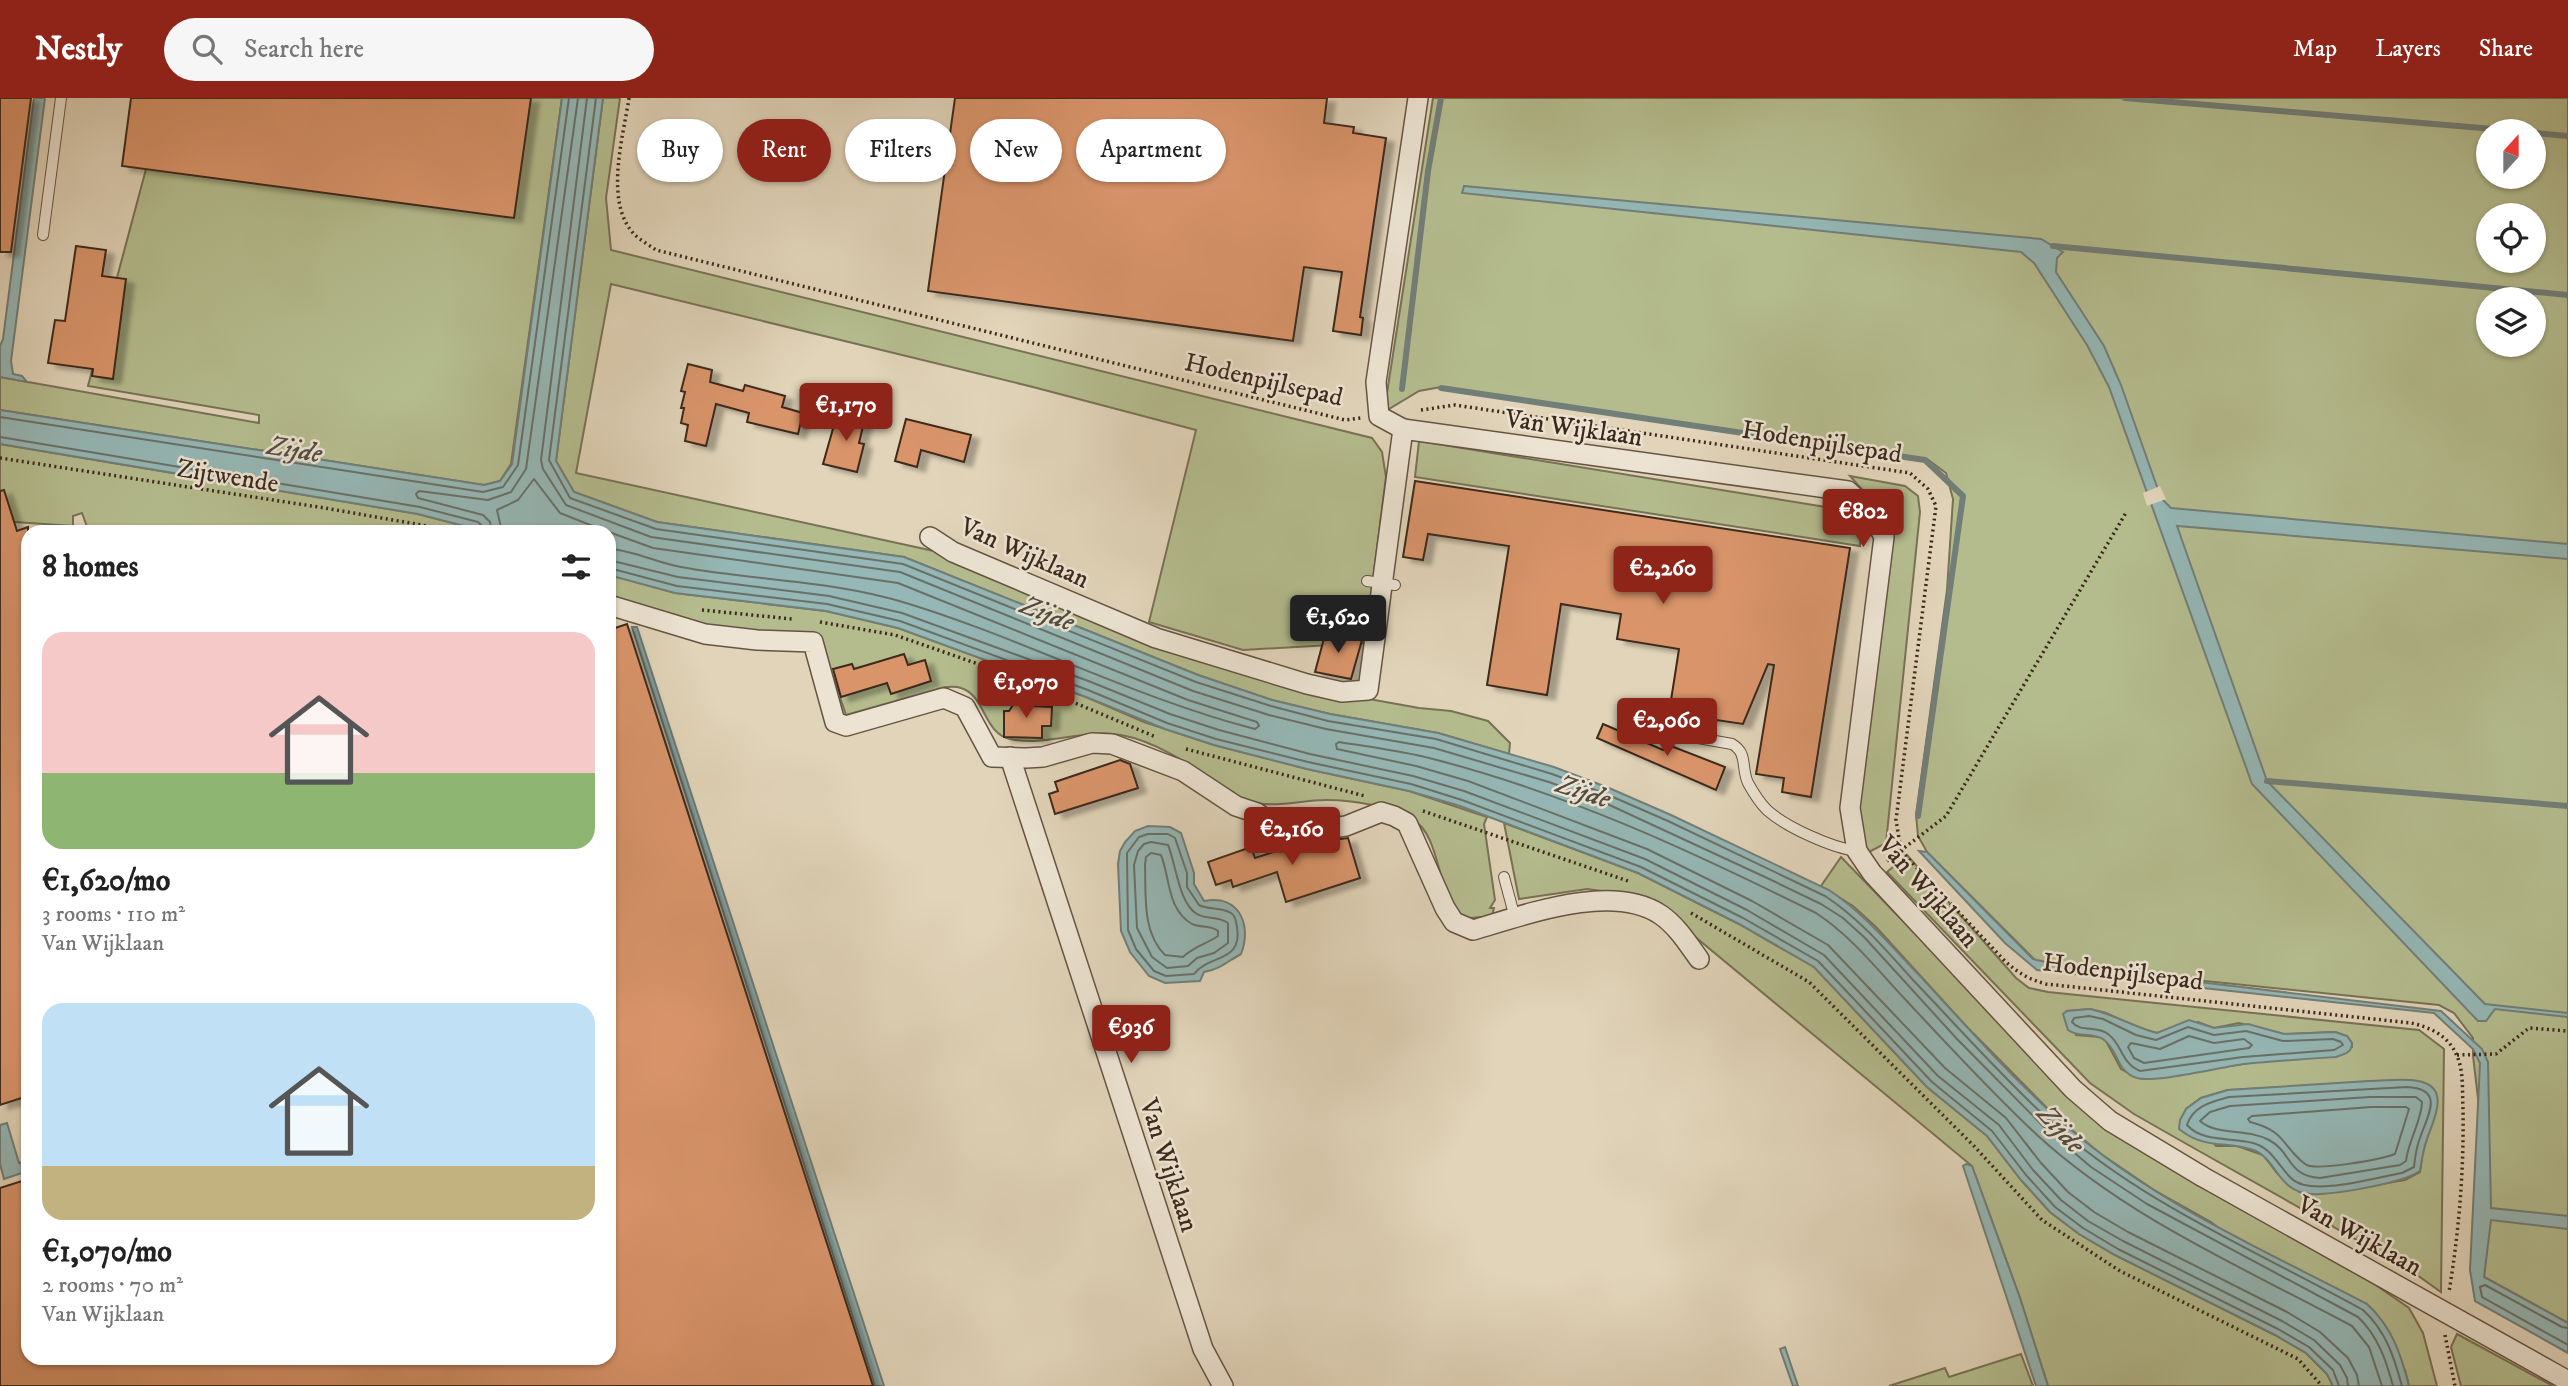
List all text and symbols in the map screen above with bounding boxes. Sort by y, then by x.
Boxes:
search box [164,18,654,81]
text: Nestly [35,29,122,70]
icon: search [188,30,226,68]
text: Search here [244,33,364,66]
text: Map [2293,34,2337,64]
text: Layers [2375,34,2441,64]
text: Share [2479,34,2533,64]
chip: Buy [637,119,723,182]
chip: Rent [737,119,831,182]
chip: Filters [845,119,956,182]
chip: New [970,119,1062,182]
chip: Apartment [1076,119,1226,182]
north arrow [2476,119,2546,189]
map controls [2476,119,2546,357]
button: locate [2476,203,2546,273]
button: layers [2476,287,2546,357]
street label: Hodenpijlsepad [1181,346,1346,415]
pin: €1,170 [789,384,903,443]
text: €1,170 [815,391,877,420]
street label: Van Wijklaan [1502,402,1645,454]
street label: Hodenpijlsepad [1739,414,1904,471]
water label: Zijde [263,428,326,471]
street label: Zijtwende [175,452,281,501]
pin: €802 [1822,490,1904,549]
text: €802 [1839,497,1887,526]
street label: Van Wijklaan [954,510,1095,597]
pin: €2,260 [1606,546,1720,606]
icon: filters [557,548,595,586]
text: 8 homes [42,549,139,586]
text: €2,260 [1630,554,1696,583]
water label: Zijde [1014,587,1081,640]
pin: €1,620 [1281,596,1395,655]
text: €1,620 [1306,603,1370,632]
pin: €1,070 [969,660,1083,720]
text: €1,070 [994,668,1059,697]
icon: home [256,677,382,803]
pin: €2,060 [1610,698,1724,758]
text: €2,060 [1633,706,1701,735]
water label: Zijde [1550,766,1616,817]
pin: €2,160 [1235,808,1349,867]
text: €2,160 [1260,815,1324,844]
street label: Van Wijklaan [1869,828,1986,955]
text: €1,620/mo [42,863,170,900]
text: 3 rooms · 110 m² [42,900,185,929]
text: Van Wijklaan [42,929,164,958]
street label: Hodenpijlsepad [2041,946,2205,999]
pin: €936 [1090,1006,1172,1065]
text: €936 [1108,1013,1154,1042]
icon: home [256,1048,382,1174]
street label: Van Wijklaan [1131,1094,1206,1237]
water label: Zijde [2028,1096,2093,1162]
street label: Van Wijklaan [2290,1188,2428,1284]
text: €1,070/mo [42,1234,172,1271]
text: 2 rooms · 70 m² [42,1271,183,1300]
text: Van Wijklaan [42,1300,164,1329]

